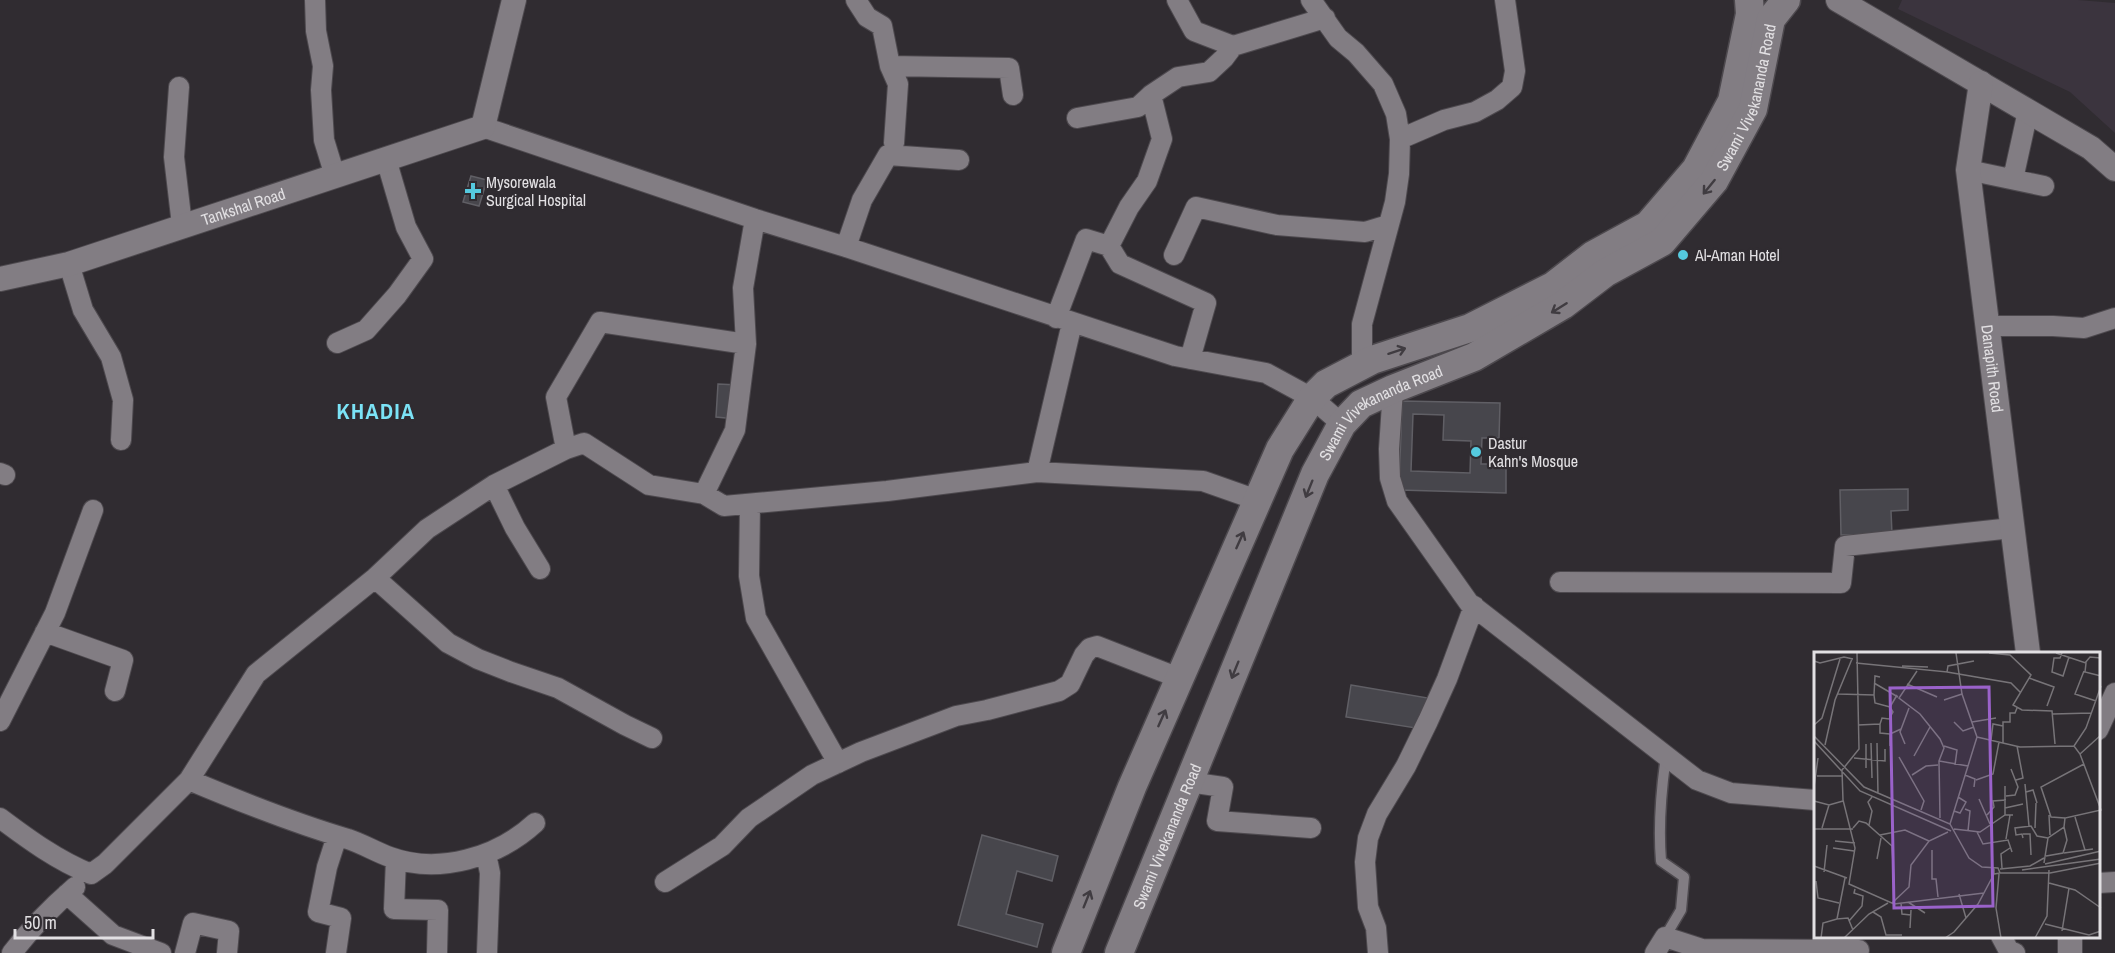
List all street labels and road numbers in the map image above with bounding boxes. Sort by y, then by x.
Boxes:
street label: Swami Vivekananda Road [1711,22,1781,175]
street label: Tankshal Road [198,182,288,231]
street label: Danapith Road [1976,323,2009,414]
street label: Swami Vivekananda Road [1313,360,1446,464]
street label: Swami Vivekananda Road [1127,760,1206,912]

